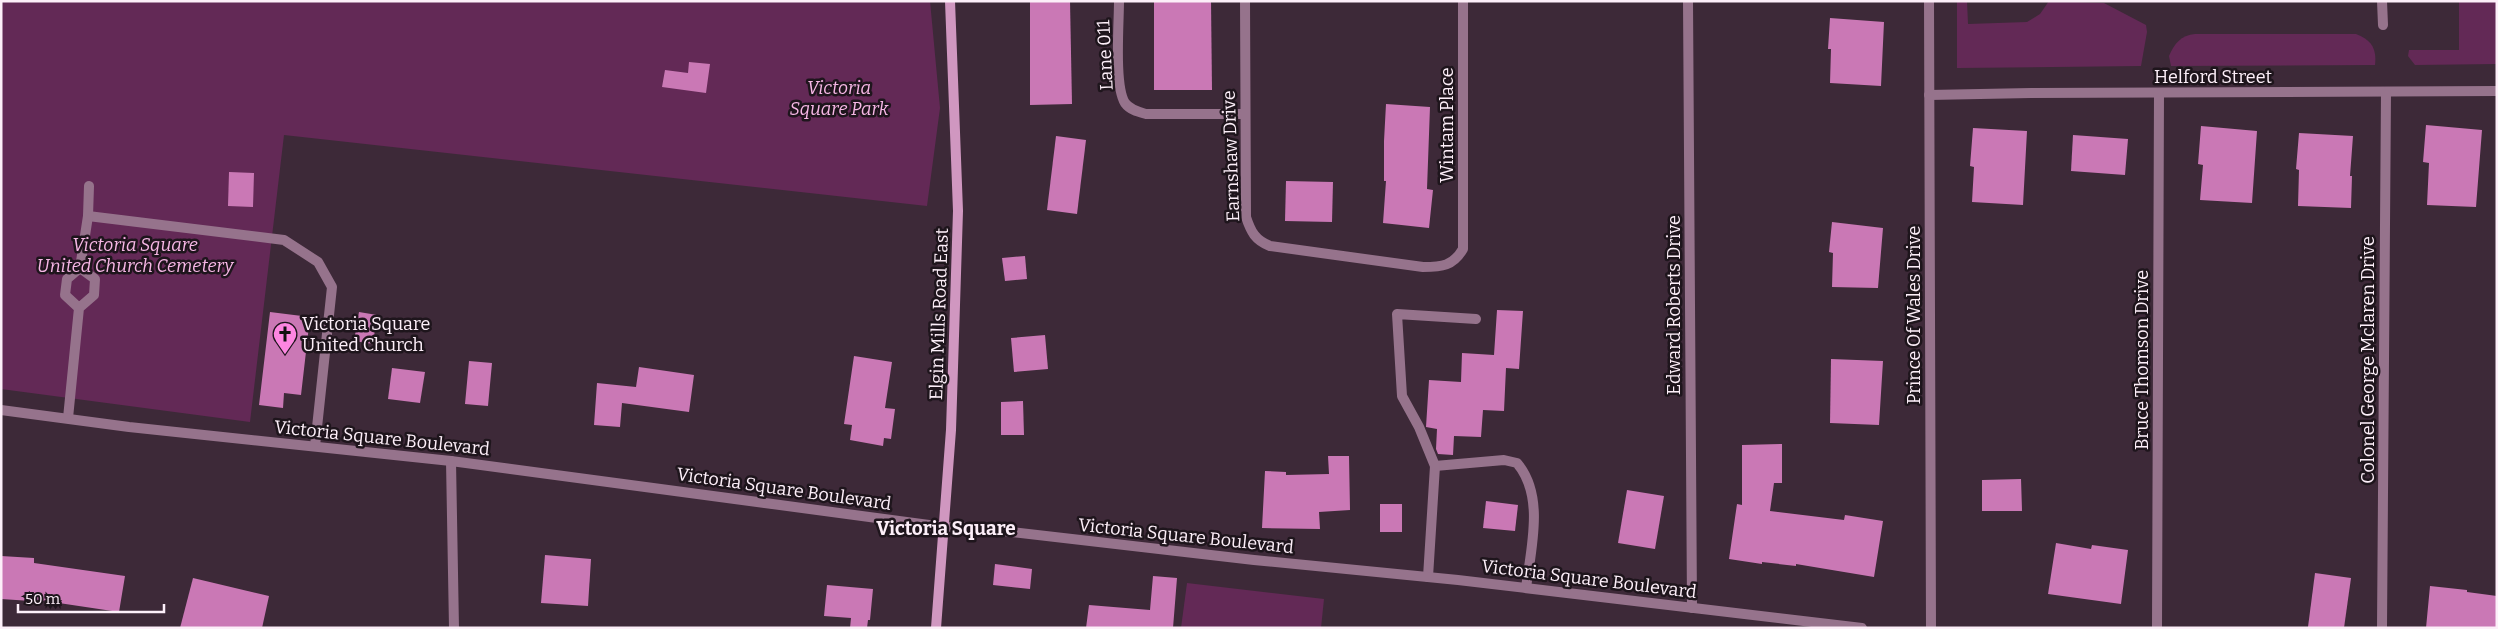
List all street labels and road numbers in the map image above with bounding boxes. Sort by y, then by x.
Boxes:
street label: Lane 011 [1092,19,1118,91]
street label: Helford Street [2154,66,2273,88]
street label: Wintam Place [1436,67,1458,183]
street label: Earnshaw Drive [1218,90,1244,222]
street label: Edward Roberts Drive [1663,215,1685,395]
street label: Prince Of Wales Drive [1903,226,1925,404]
street label: Elgin Mills Road East [925,227,953,400]
street label: Colonel George Mclaren Drive [2357,236,2379,484]
street label: Bruce Thomson Drive [2131,270,2153,450]
street label: Victoria Square Boulevard [273,416,491,460]
street label: Victoria Square Boulevard [675,463,893,515]
street label: Victoria Square Boulevard [1077,514,1295,558]
street label: Victoria Square Boulevard [1480,555,1698,603]

